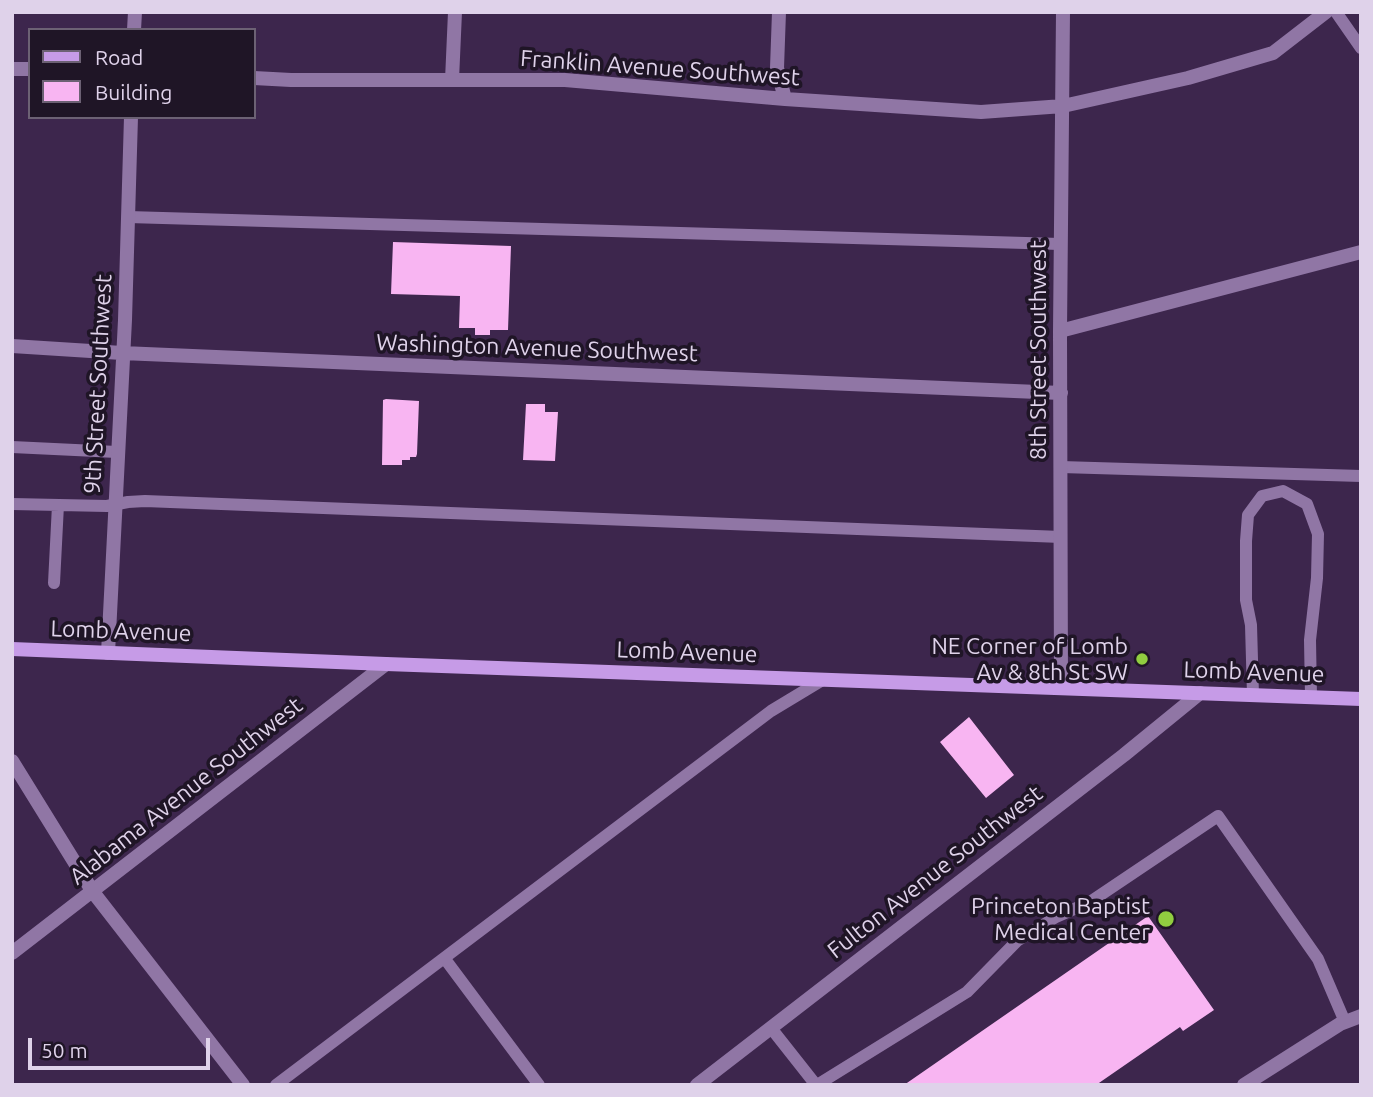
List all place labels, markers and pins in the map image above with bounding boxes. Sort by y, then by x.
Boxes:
place label: NE Corner of Lomb Av & 8th St SW [931,632,1128,686]
marker: NE Corner of Lomb Av & 8th St SW [1134,651,1150,667]
place label: Princeton Baptist Medical Center [971,892,1150,946]
marker: Princeton Baptist Medical Center [1156,909,1176,929]

